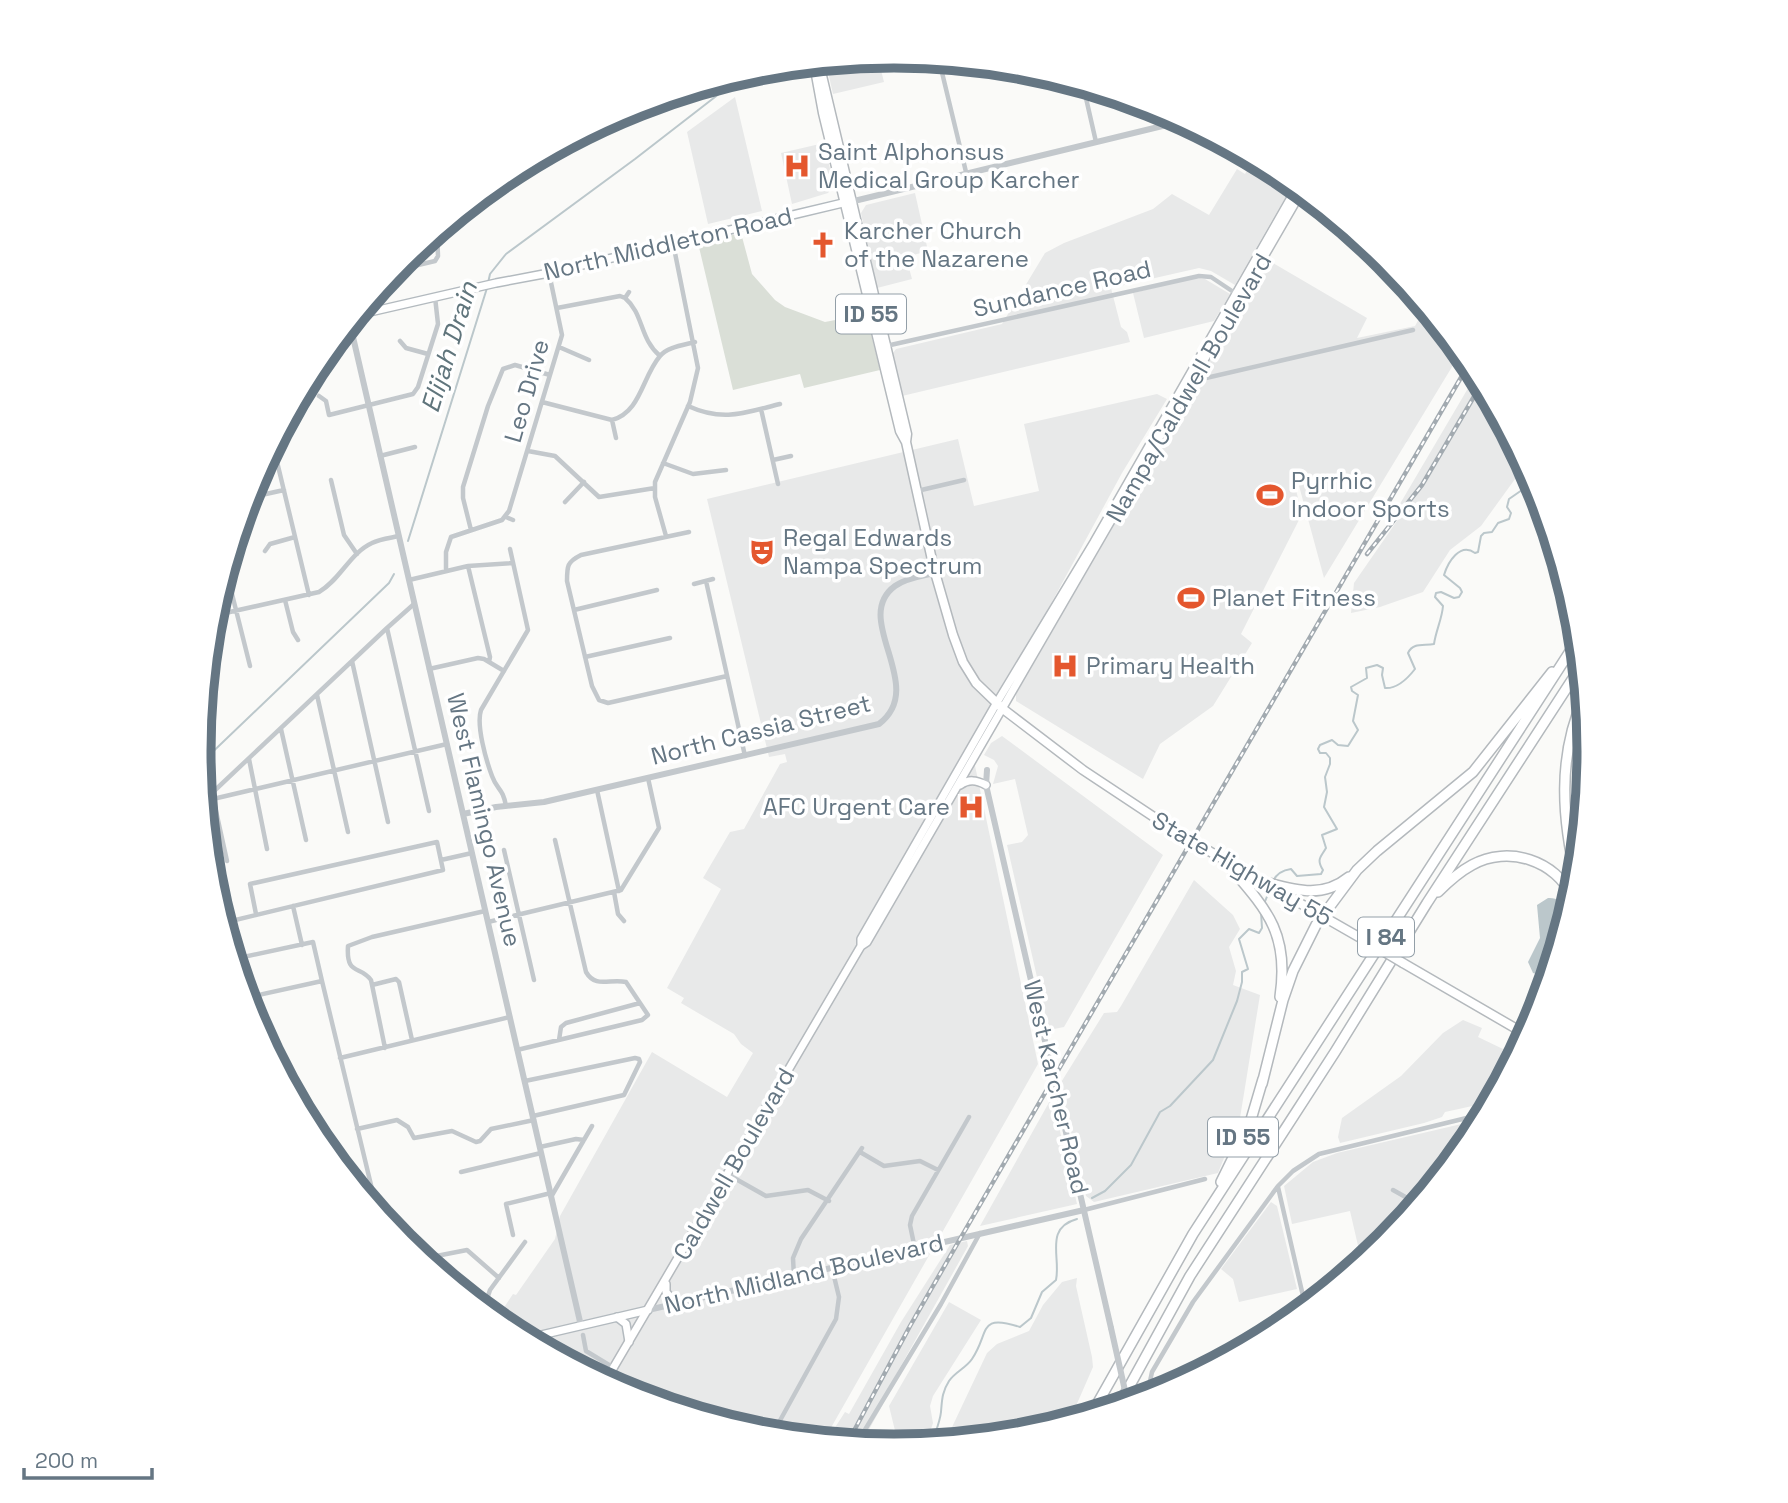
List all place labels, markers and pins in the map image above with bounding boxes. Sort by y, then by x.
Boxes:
place label: Saint Alphonsus Medical Group Karcher [818,136,1079,195]
hospital icon: Saint Alphonsus Medical Group Karcher [782,151,812,181]
place label: Karcher Church of the Nazarene [844,215,1029,274]
church icon: Karcher Church of the Nazarene [808,230,838,260]
place label: Pyrrhic Indoor Sports [1291,465,1450,524]
sports icon: Pyrrhic Indoor Sports [1255,480,1285,510]
place label: Regal Edwards Nampa Spectrum [783,522,982,581]
theatre icon: Regal Edwards Nampa Spectrum [747,537,777,567]
place label: Planet Fitness [1212,582,1376,613]
sports icon: Planet Fitness [1176,583,1206,613]
place label: Primary Health [1086,650,1255,681]
hospital icon: Primary Health [1050,651,1080,681]
place label: AFC Urgent Care [763,791,950,822]
hospital icon: AFC Urgent Care [956,792,986,822]

